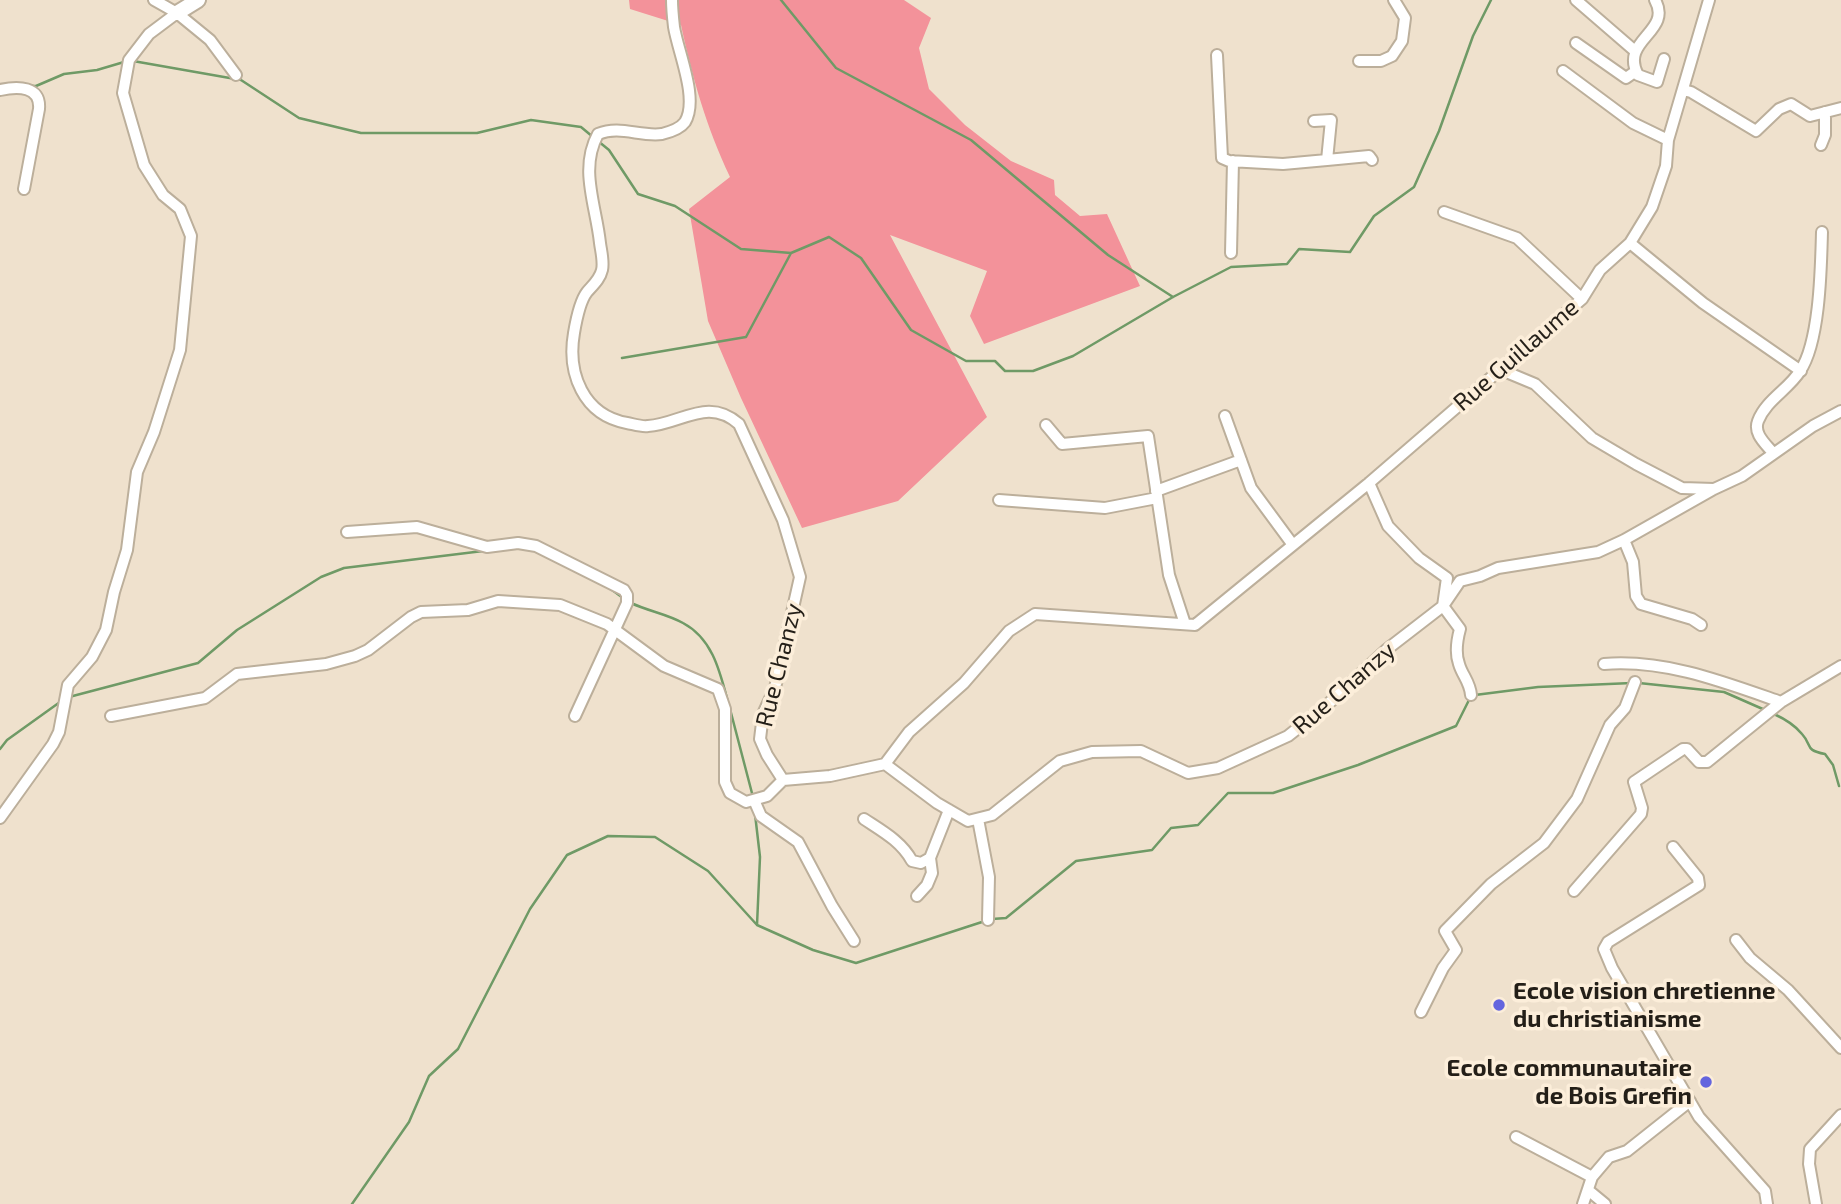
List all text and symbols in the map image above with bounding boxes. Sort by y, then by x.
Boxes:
street label: Rue Guillaume [1448,293,1584,417]
street label: Rue Chanzy [750,600,808,730]
street label: Rue Chanzy [1287,636,1401,740]
place label: Ecole vision chretienne du christianisme [1513,977,1776,1033]
marker: Ecole vision chretienne du christianisme [1491,997,1507,1013]
place label: Ecole communautaire de Bois Grefin [1447,1054,1692,1110]
marker: Ecole communautaire de Bois Grefin [1698,1074,1714,1090]

